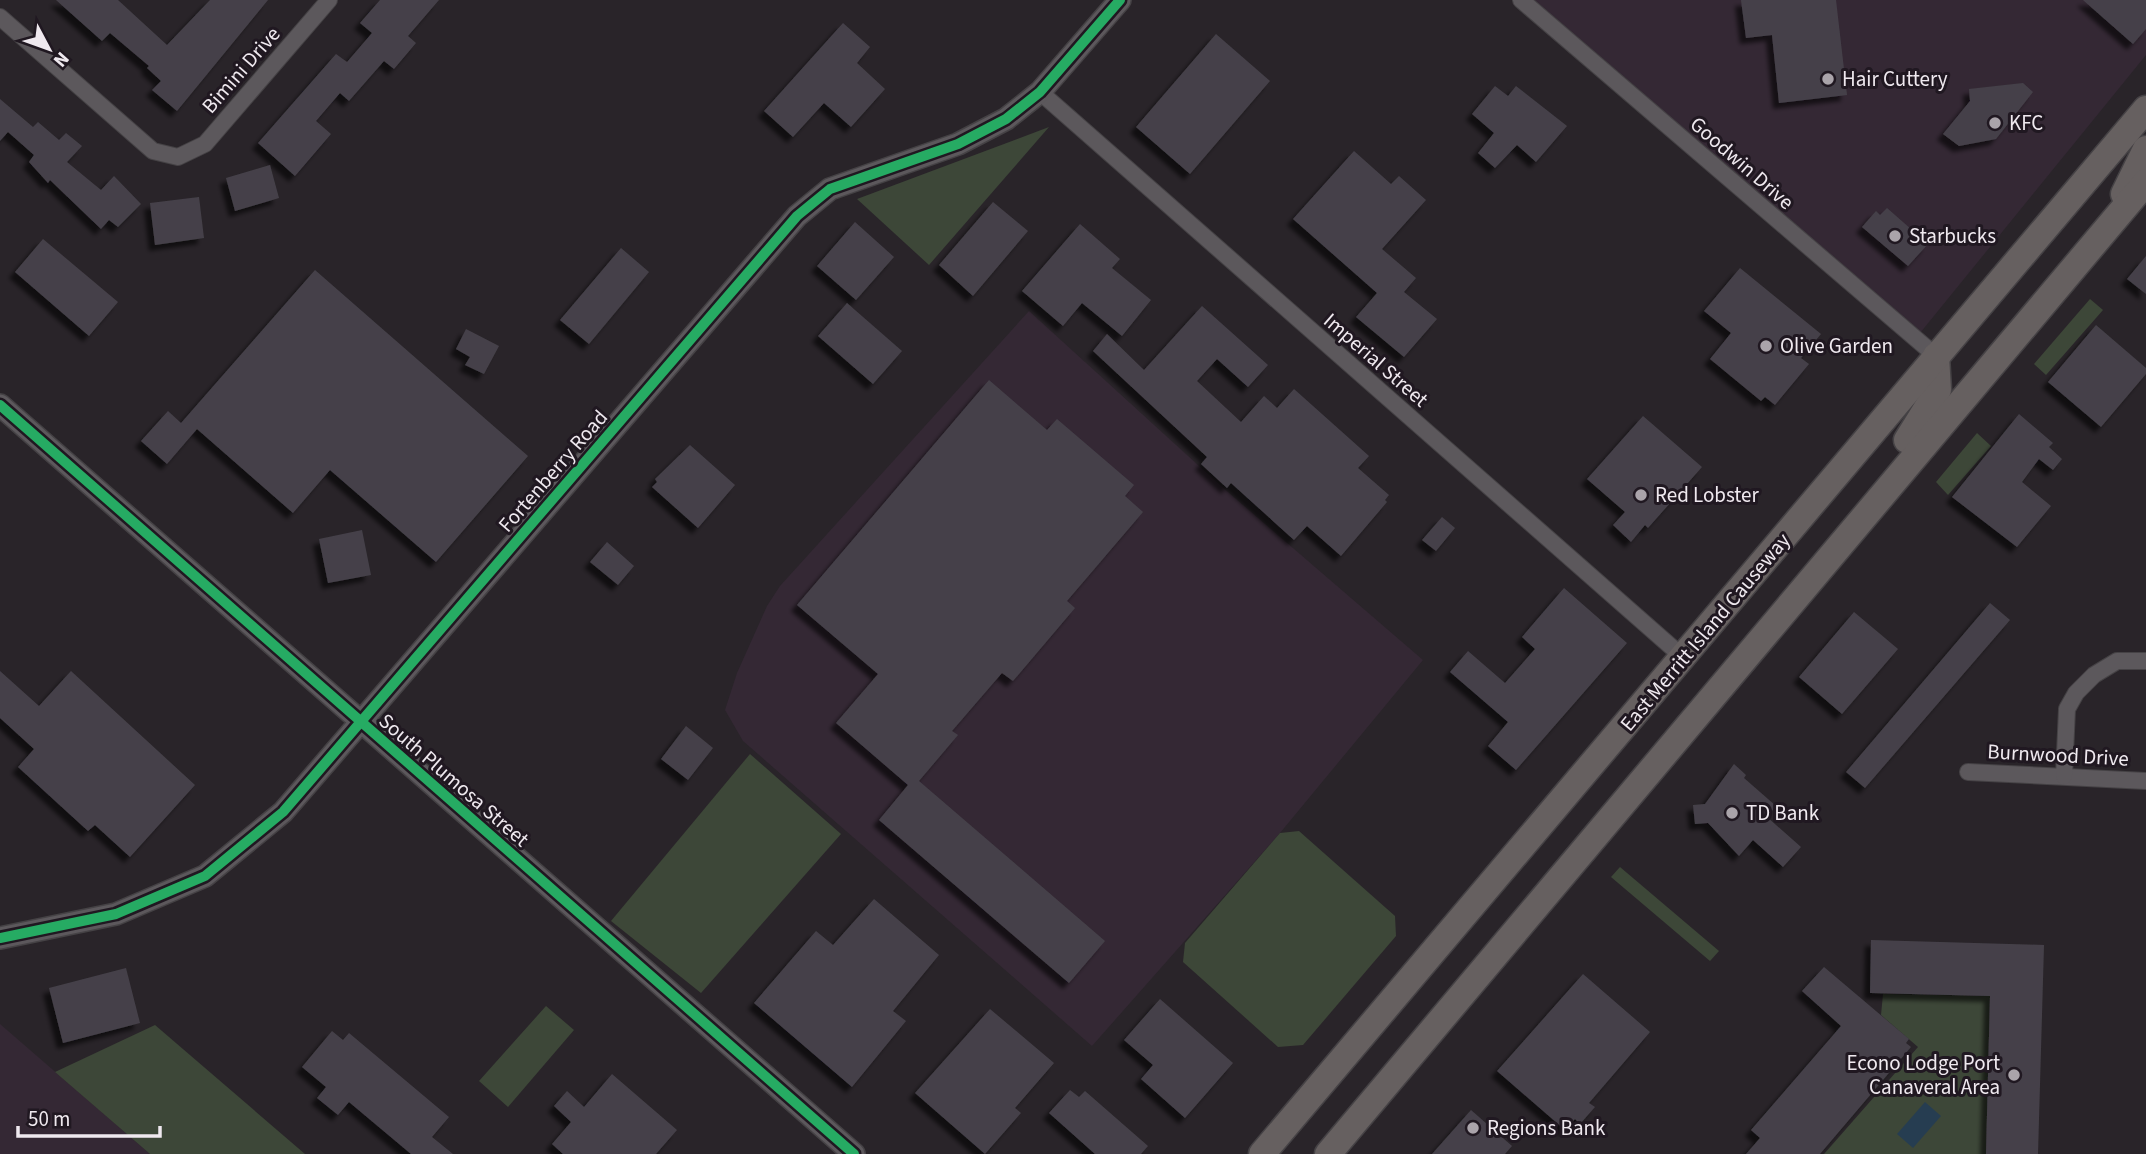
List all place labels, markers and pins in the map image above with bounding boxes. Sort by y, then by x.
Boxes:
place label: Hair Cuttery [1842,64,1948,94]
marker: Hair Cuttery [1820,71,1836,87]
place label: KFC [2009,108,2043,138]
marker: KFC [1987,115,2003,131]
place label: Starbucks [1909,221,1996,251]
marker: Starbucks [1887,228,1903,244]
place label: Olive Garden [1780,331,1893,361]
marker: Olive Garden [1758,338,1774,354]
place label: Red Lobster [1655,480,1760,510]
marker: Red Lobster [1633,487,1649,503]
place label: TD Bank [1746,798,1820,828]
marker: TD Bank [1724,805,1740,821]
place label: Econo Lodge Port Canaveral Area [1847,1048,2000,1102]
marker: Econo Lodge Port Canaveral Area [2006,1067,2022,1083]
place label: Regions Bank [1487,1113,1606,1143]
marker: Regions Bank [1465,1120,1481,1136]

